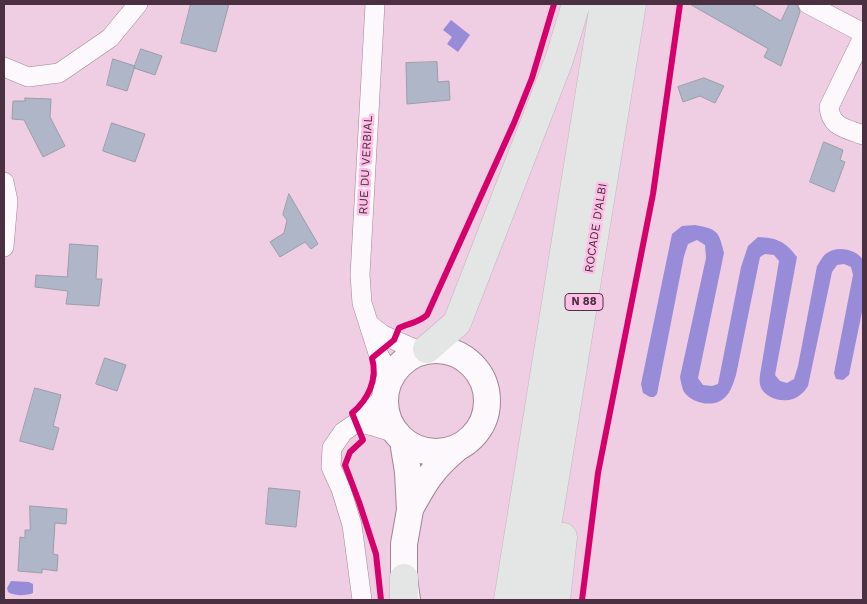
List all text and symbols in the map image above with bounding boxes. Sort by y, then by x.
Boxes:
street label: RUE DU VERBIAL [356,115,376,215]
street label: ROCADE D'ALBI [582,182,610,274]
road number: N 88 [565,294,603,310]

